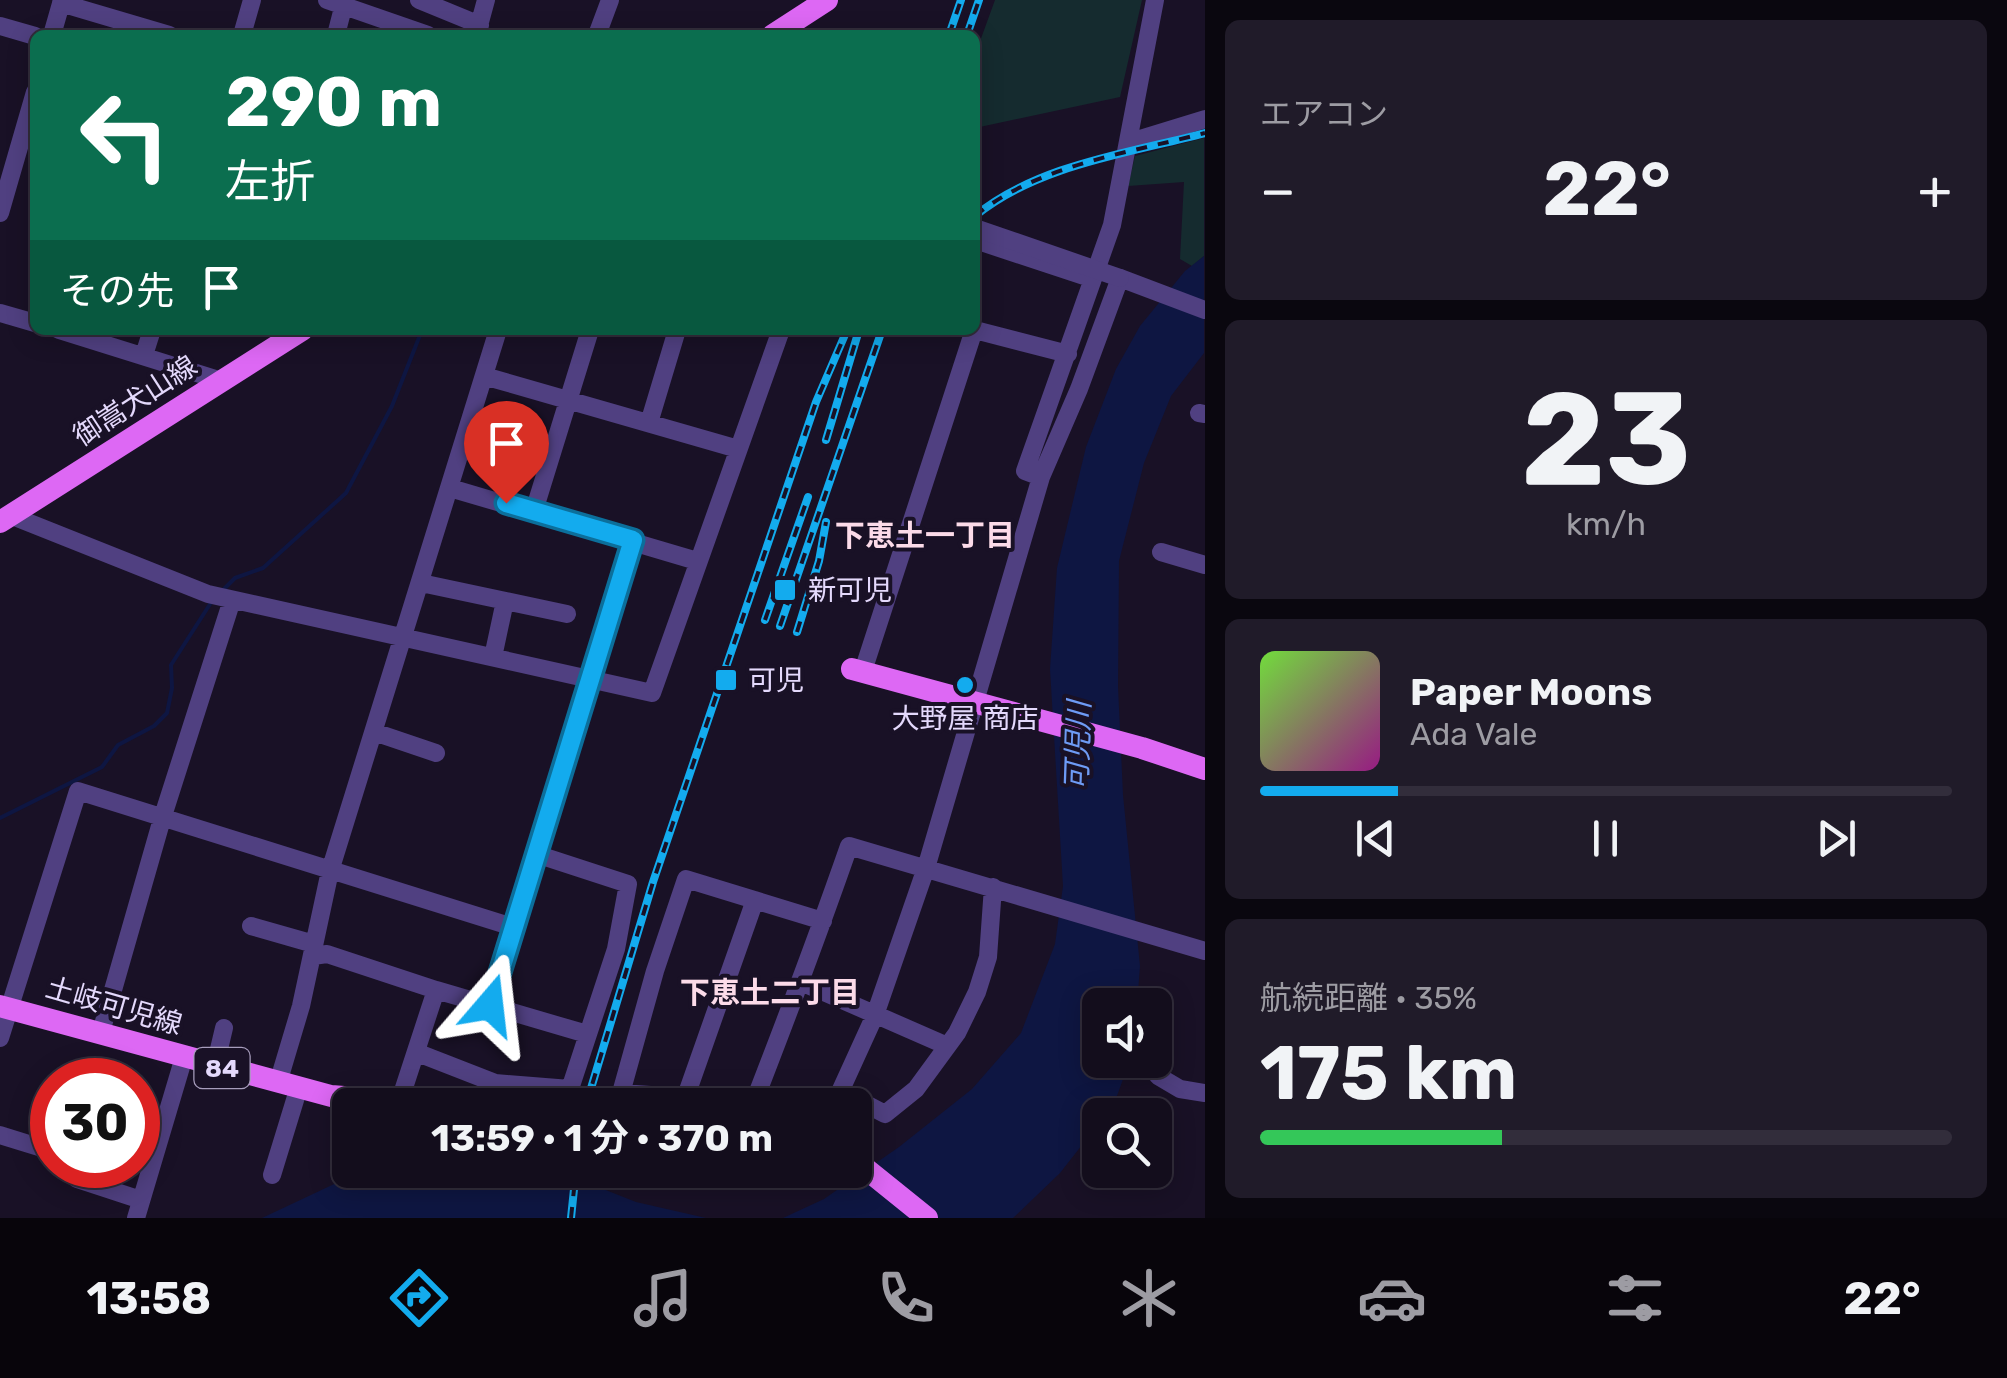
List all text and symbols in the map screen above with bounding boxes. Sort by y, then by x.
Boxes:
text: 290 m [225,61,442,144]
icon: left [60,70,190,200]
text: エアコン [1260,95,1388,133]
text: 22° [1543,145,1671,234]
text: 左折 [225,155,315,208]
text: − [1260,158,1296,223]
text: + [1918,158,1952,223]
icon: arrive [194,260,249,315]
text: その先 [60,268,174,314]
street label: 御嵩犬山線 [67,349,203,453]
text: 23 [1521,362,1691,517]
pin [464,401,549,504]
icon: arrive [479,416,534,471]
text: km/h [1566,505,1646,543]
district label: 下恵土一丁目 [835,518,1015,554]
place label: 新可児 [808,574,892,607]
marker: 新可児 [772,577,798,603]
place label: 可児 [748,664,804,697]
marker: 可児 [713,667,739,693]
text: Paper Moons [1410,669,1652,715]
marker: 大野屋 商店 [954,674,976,696]
water label: 可児川 [1058,697,1098,792]
place label: 大野屋 商店 [892,702,1038,735]
text: Ada Vale [1410,715,1537,753]
icon: previous [1348,811,1403,866]
icon: pause [1578,811,1633,866]
icon: next [1809,811,1864,866]
position arrow [438,953,542,1057]
street label: 土岐可児線 [42,971,186,1041]
district label: 下恵土二丁目 [680,975,860,1011]
text: 航続距離 · 35% [1260,979,1477,1017]
map controls [1082,988,1172,1188]
button: sound [1082,988,1172,1078]
text: 175 km [1260,1029,1517,1118]
road number: 84 [194,1048,250,1088]
speed limit sign: 30 [30,1058,160,1188]
button: search [1082,1098,1172,1188]
text: 13:59 · 1 分 · 370 m [431,1115,773,1161]
icon: directions [384,1263,454,1333]
icon: music [628,1263,698,1333]
icon: phone [871,1263,941,1333]
icon: climate [1114,1263,1184,1333]
icon: car [1357,1263,1427,1333]
icon: filters [1600,1263,1670,1333]
text: 13:58 [87,1272,211,1325]
text: 22° [1843,1272,1920,1325]

